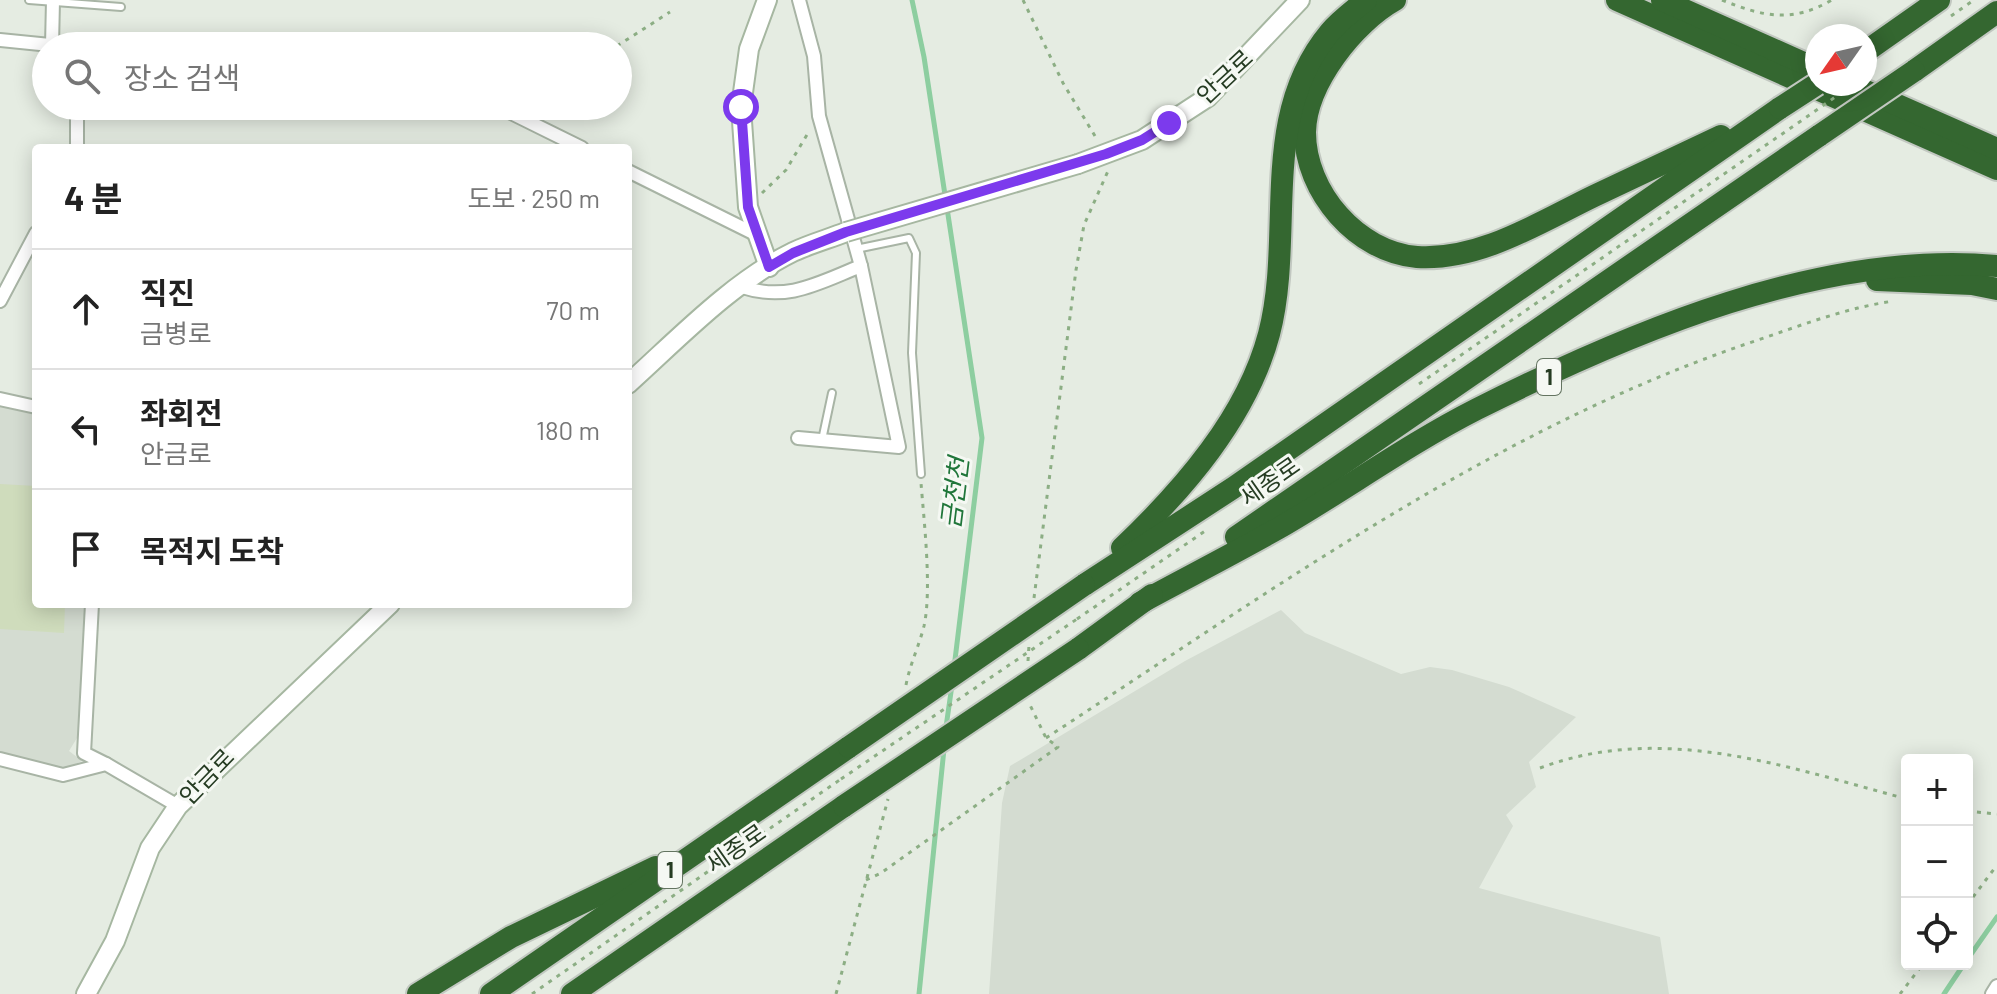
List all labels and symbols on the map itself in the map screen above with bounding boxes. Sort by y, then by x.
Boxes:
north arrow [1805,24,1877,96]
street label: 안금로 [1190,43,1258,109]
route start [723,89,759,125]
route end [1151,105,1187,141]
road number: 1 [1537,359,1561,395]
street label: 세종로 [1234,450,1305,512]
water label: 금천천 [934,452,974,530]
street label: 안금로 [172,742,239,810]
street label: 세종로 [700,817,771,879]
road number: 1 [658,852,682,888]

